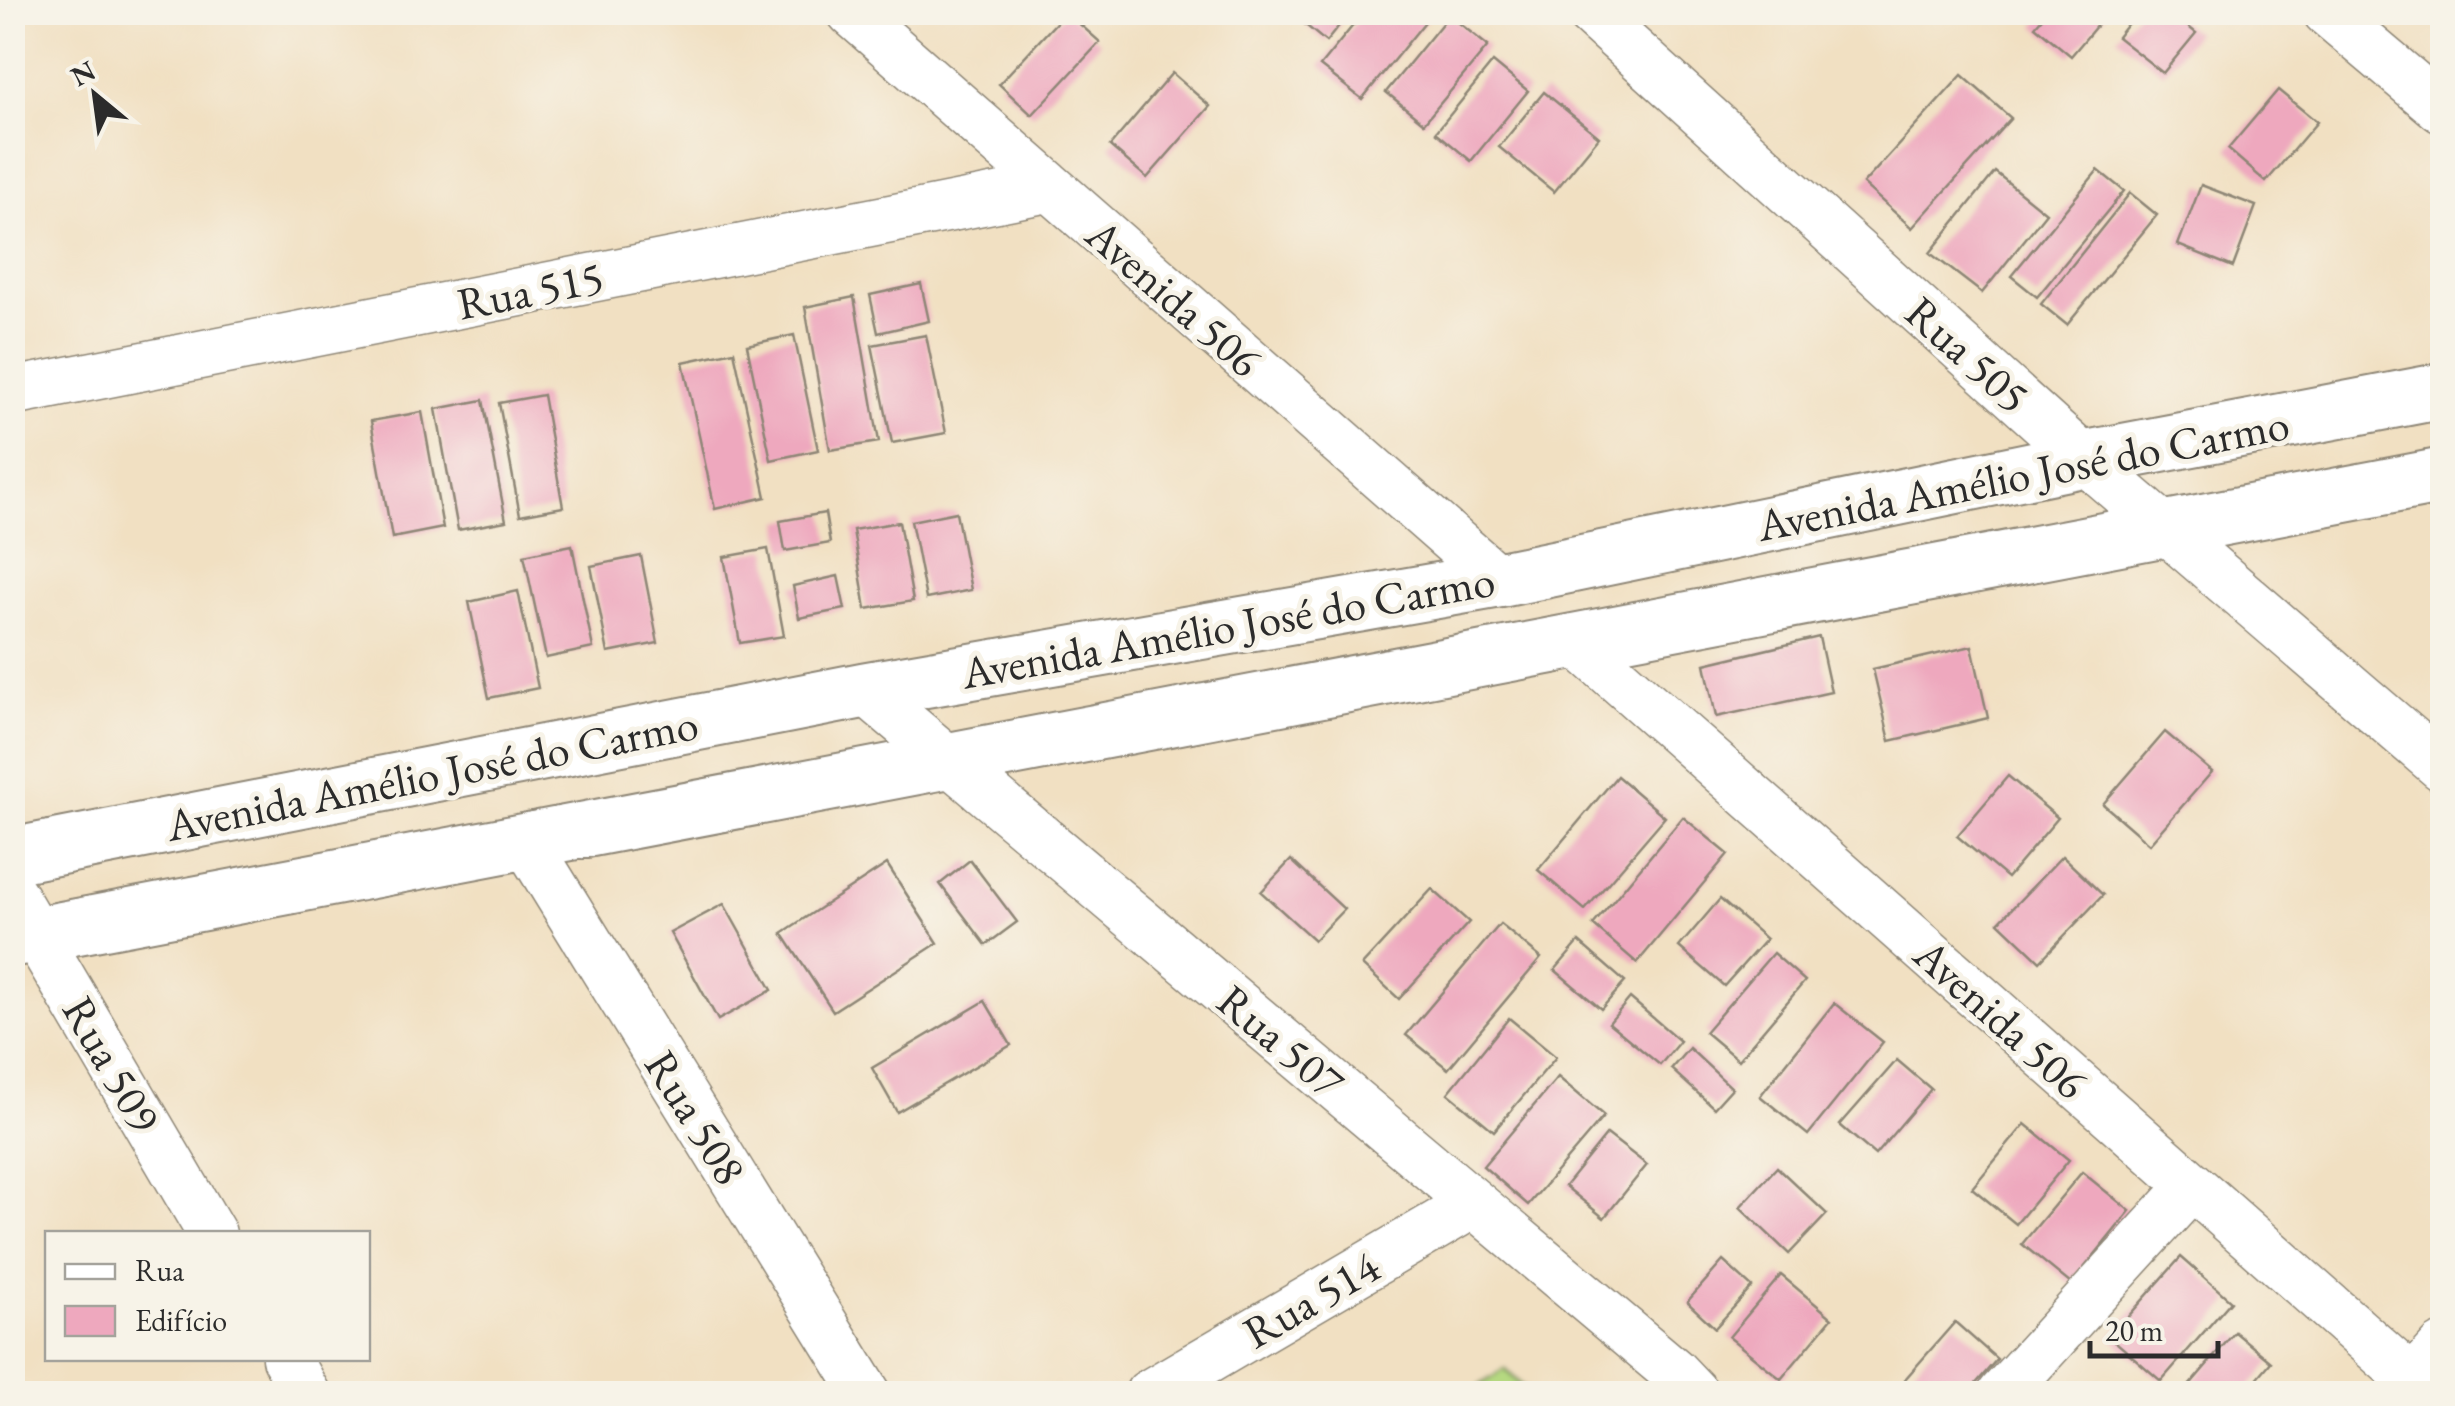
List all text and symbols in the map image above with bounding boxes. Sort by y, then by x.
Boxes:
north arrow [45,45,145,145]
text: N [64,52,102,94]
street label: Avenida 506 [1074,204,1274,389]
street label: Rua 515 [452,247,608,333]
street label: Rua 505 [1894,283,2042,425]
street label: Avenida Amélio José do Carmo [1751,394,2294,554]
street label: Avenida Amélio José do Carmo [956,551,1499,702]
street label: Avenida Amélio José do Carmo [160,694,703,854]
street label: Avenida 506 [1902,924,2100,1111]
street label: Rua 507 [1206,971,1356,1111]
street label: Rua 509 [50,986,174,1142]
street label: Rua 508 [632,1039,760,1195]
legend [45,1231,370,1361]
street label: Rua 514 [1233,1237,1390,1361]
text: Rua [135,1251,184,1290]
scale bar [2090,1296,2218,1358]
text: Edifício [135,1301,227,1340]
text: 20 m [2105,1311,2163,1350]

